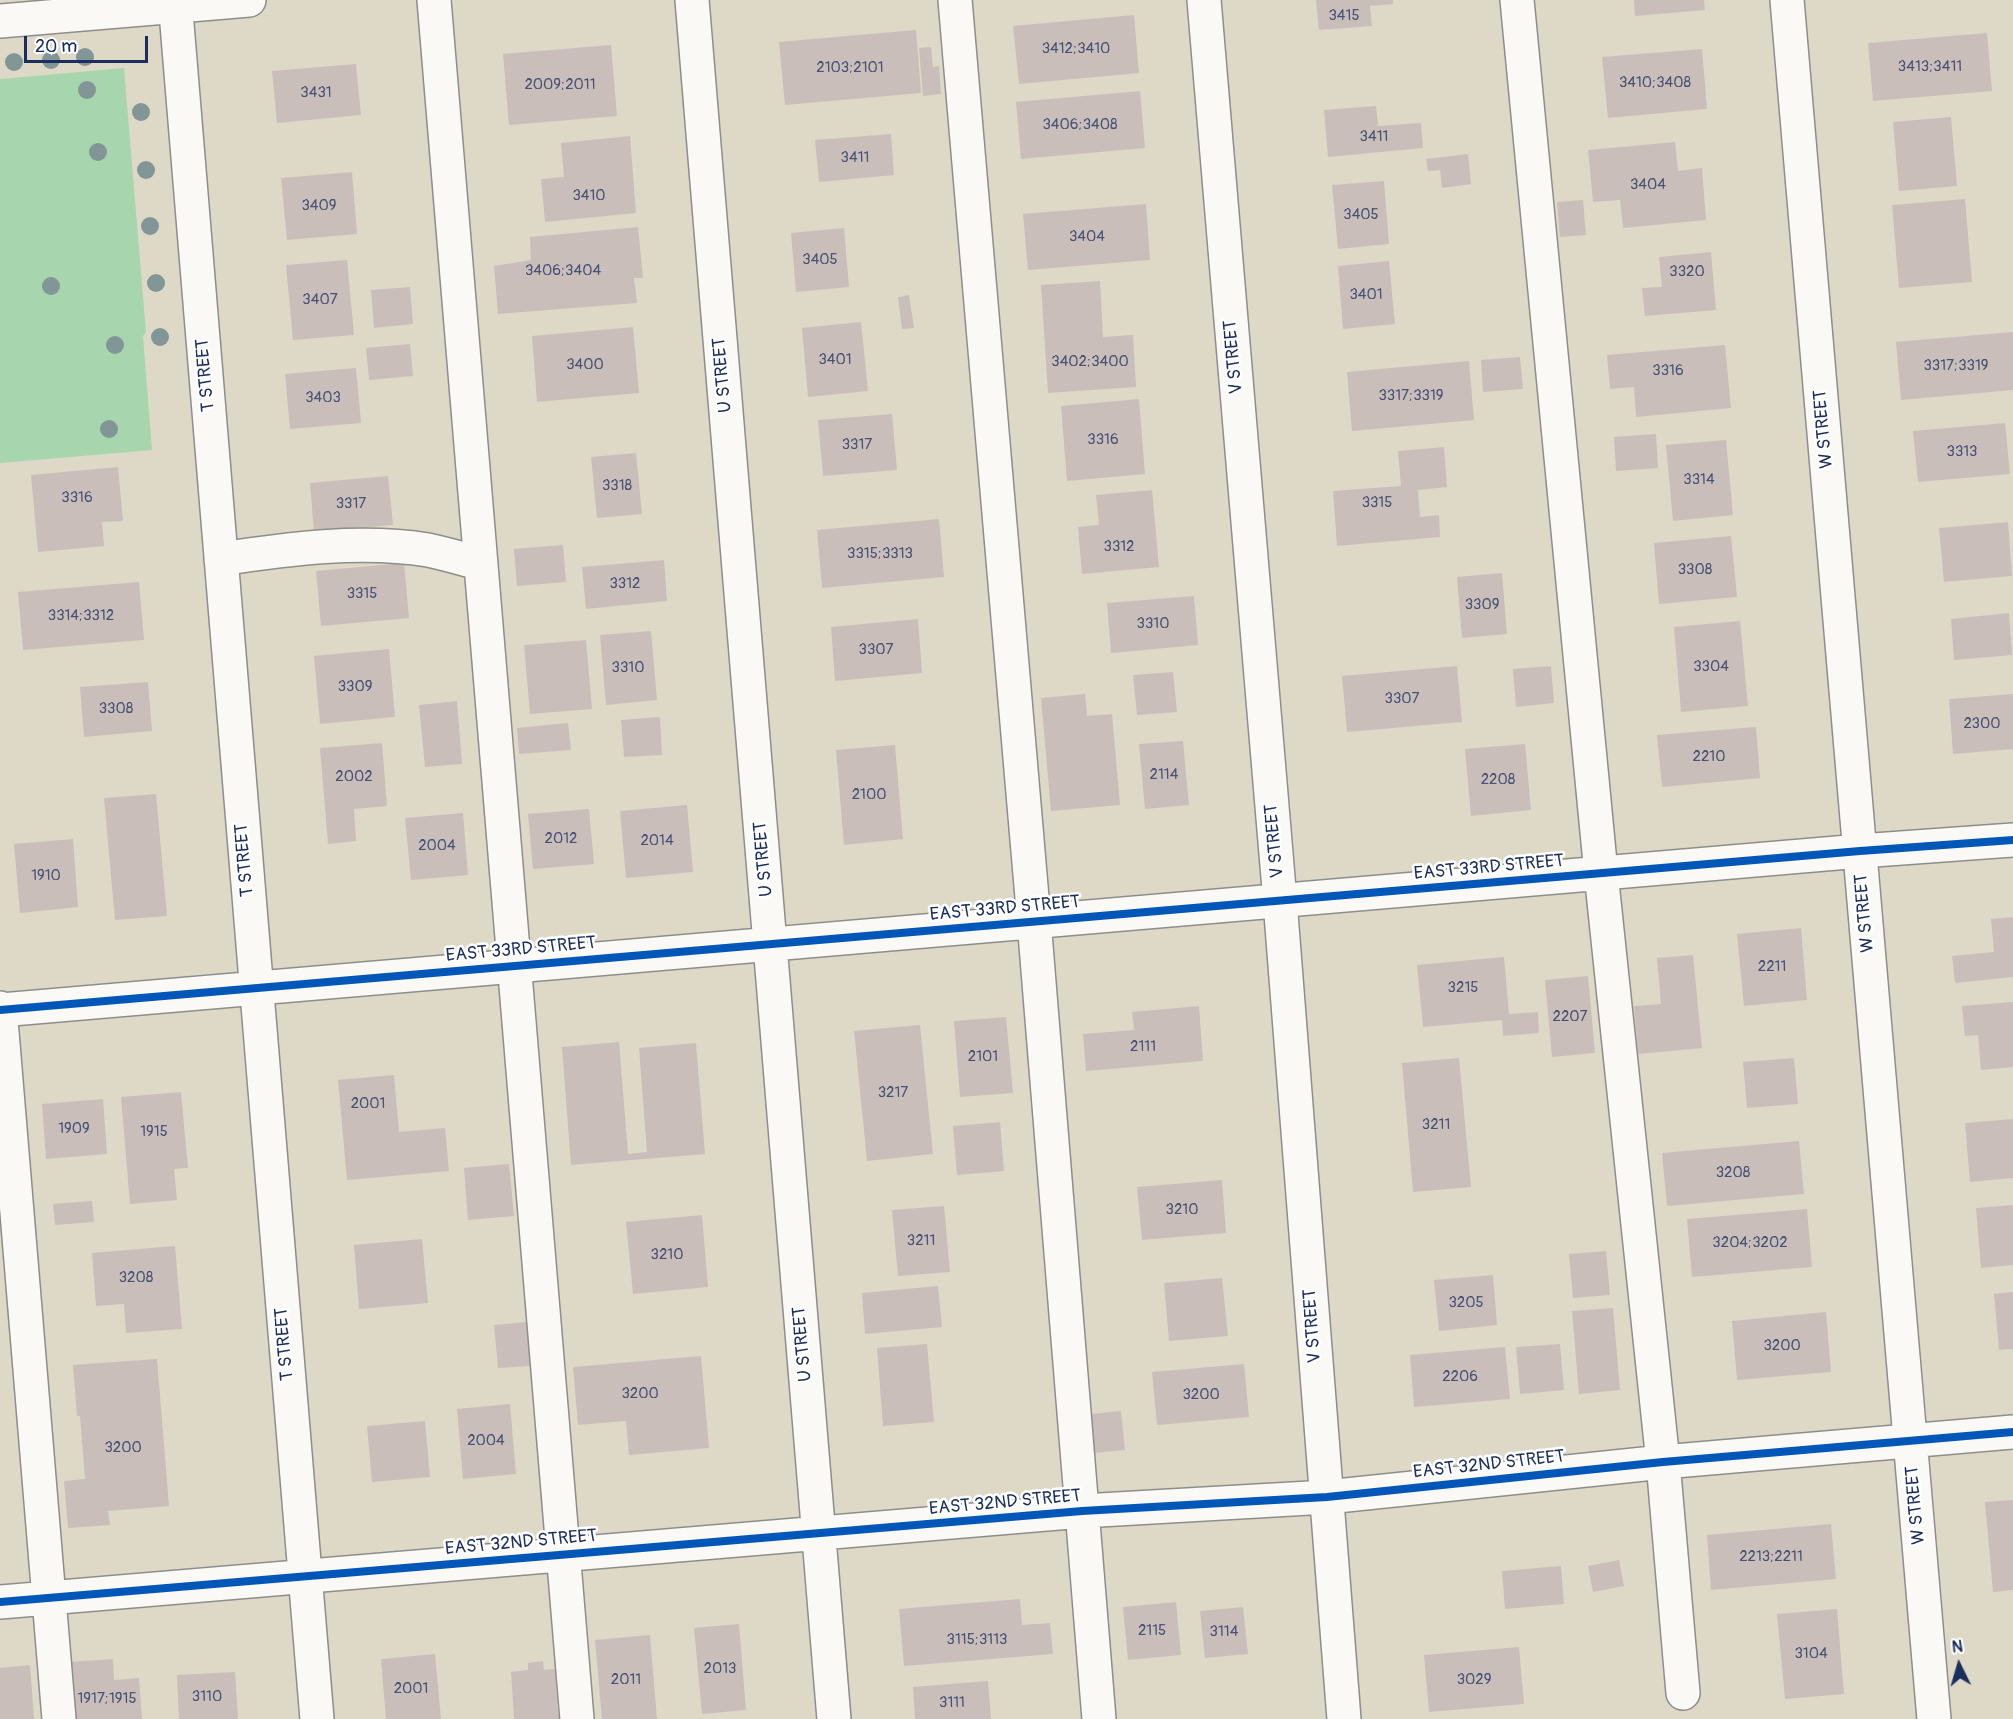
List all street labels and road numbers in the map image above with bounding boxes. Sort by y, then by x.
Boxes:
street label: V STREET [1220,319,1248,395]
street label: U STREET [709,336,737,414]
street label: T STREET [192,337,220,413]
street label: W STREET [1810,389,1838,469]
street label: V STREET [1261,803,1289,879]
street label: U STREET [750,820,778,898]
street label: T STREET [231,822,259,898]
street label: EAST 33RD STREET [1413,851,1565,885]
street label: W STREET [1851,873,1879,953]
street label: EAST 33RD STREET [929,892,1081,926]
street label: EAST 33RD STREET [445,933,597,967]
street label: V STREET [1300,1288,1326,1364]
street label: U STREET [789,1305,817,1383]
street label: T STREET [271,1306,299,1382]
street label: EAST 32ND STREET [1412,1446,1566,1484]
street label: W STREET [1902,1465,1930,1545]
street label: EAST 32ND STREET [928,1486,1082,1520]
street label: EAST 32ND STREET [444,1526,598,1560]

